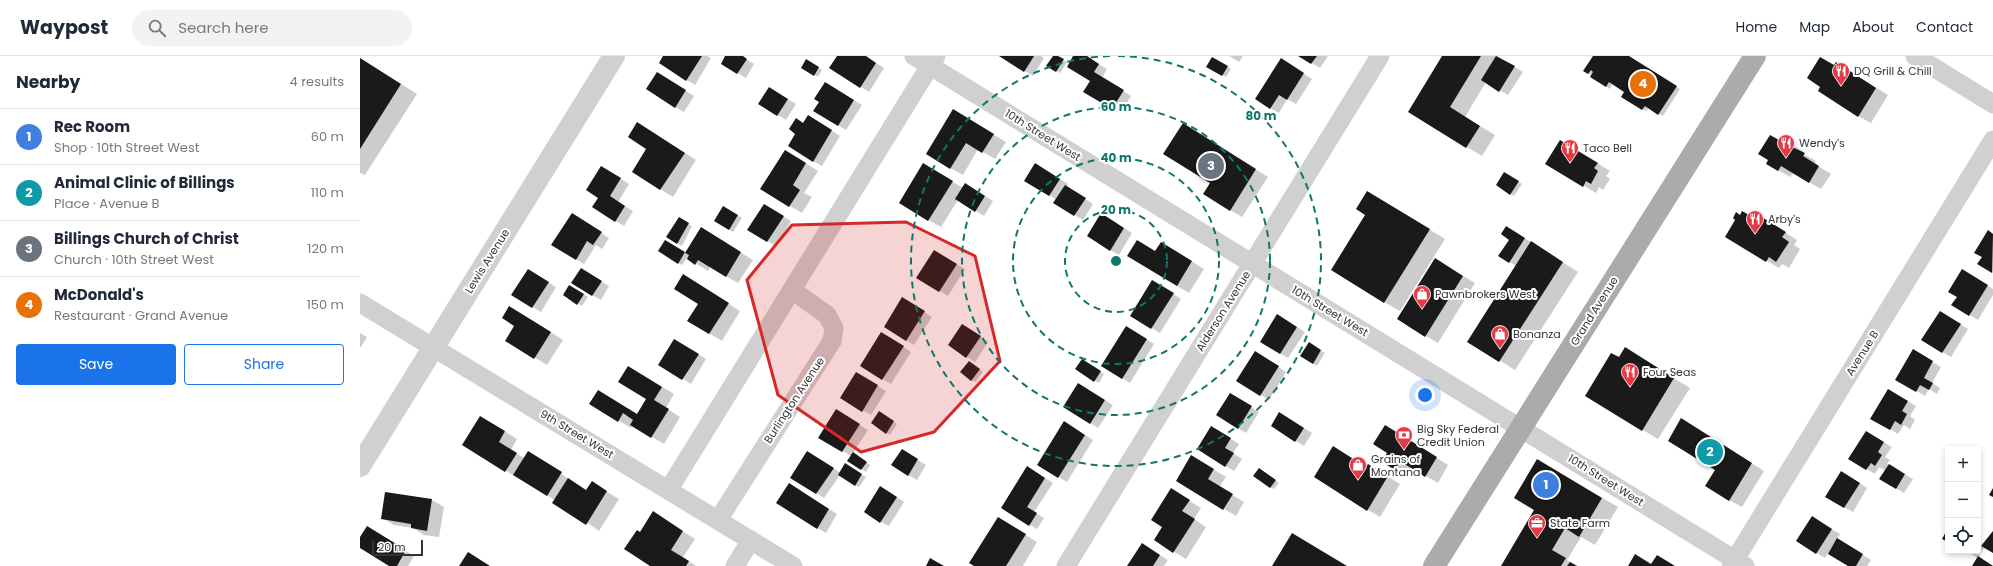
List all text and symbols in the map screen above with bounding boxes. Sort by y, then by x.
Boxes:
search box [132,10,412,46]
text: Waypost [20,14,108,41]
icon: search [146,17,168,39]
text: Search here [178,17,269,38]
text: Home [1735,17,1777,37]
text: Map [1799,17,1830,37]
text: About [1852,17,1894,37]
text: Contact [1916,17,1973,37]
restaurant icon: DQ Grill & Chill [1831,61,1851,86]
place label: DQ Grill & Chill [1854,63,1932,79]
pin: 4 [1630,69,1656,99]
text: Nearby [16,70,80,94]
text: 4 results [290,72,344,91]
text: 60 m [1101,98,1132,115]
street label: 10th Street West [1002,105,1084,165]
text: 80 m [1246,107,1277,124]
text: Rec Room [54,116,130,137]
text: 1 [27,127,31,146]
text: 60 m [311,127,344,146]
restaurant icon: Wendy's [1776,133,1796,158]
place label: Wendy's [1799,135,1845,151]
text: Shop · 10th Street West [54,138,199,157]
restaurant icon: Taco Bell [1560,138,1580,163]
place label: Taco Bell [1583,140,1632,156]
text: 40 m [1100,149,1132,166]
pin: 3 [1198,151,1224,181]
text: Animal Clinic of Billings [54,172,235,193]
text: 2 [25,183,33,202]
text: 110 m [311,183,344,202]
text: Place · Avenue B [54,194,159,213]
text: 20 m [1101,201,1131,218]
restaurant icon: Arby's [1745,209,1765,234]
place label: Arby's [1768,211,1801,227]
street label: Lewis Avenue [461,226,513,296]
text: Billings Church of Christ [54,228,239,249]
text: 3 [25,239,33,258]
text: 120 m [307,239,344,258]
text: Church · 10th Street West [54,250,214,269]
centre of rings [1109,254,1123,268]
street label: Alderson Avenue [1192,267,1254,354]
street label: Grand Avenue [1566,273,1622,349]
street label: 10th Street West [1289,282,1371,340]
text: McDonald's [54,284,144,305]
shop icon: Pawnbrokers West [1412,284,1432,309]
place label: Pawnbrokers West [1435,286,1536,302]
text: 4 [25,295,33,314]
text: 150 m [307,295,344,314]
text: Restaurant · Grand Avenue [54,306,228,325]
shop icon: Bonanza [1490,324,1510,349]
place label: Bonanza [1513,326,1561,342]
street label: Avenue B [1842,327,1882,379]
button: Save [16,344,176,385]
button: Share [184,344,344,385]
street label: Burlington Avenue [760,354,828,446]
restaurant icon: Four Seas [1620,362,1640,387]
place label: Four Seas [1643,364,1696,380]
your location [1415,385,1435,405]
street label: 9th Street West [537,406,617,462]
place label: Big Sky Federal Credit Union [1417,421,1499,450]
bank icon: Big Sky Federal Credit Union [1394,425,1414,450]
pin: 2 [1697,437,1723,467]
map controls [1945,446,1981,554]
button: + [1945,446,1981,482]
street label: 10th Street West [1565,450,1647,510]
place label: Grains of Montana [1371,451,1421,480]
shop icon: Grains of Montana [1348,455,1368,480]
pin: 1 [1533,470,1559,500]
button: − [1945,482,1981,518]
office icon: State Farm [1527,513,1547,538]
place label: State Farm [1550,515,1610,531]
button: locate [1945,518,1981,554]
scale bar [372,538,423,557]
text: 20 m [378,539,406,555]

